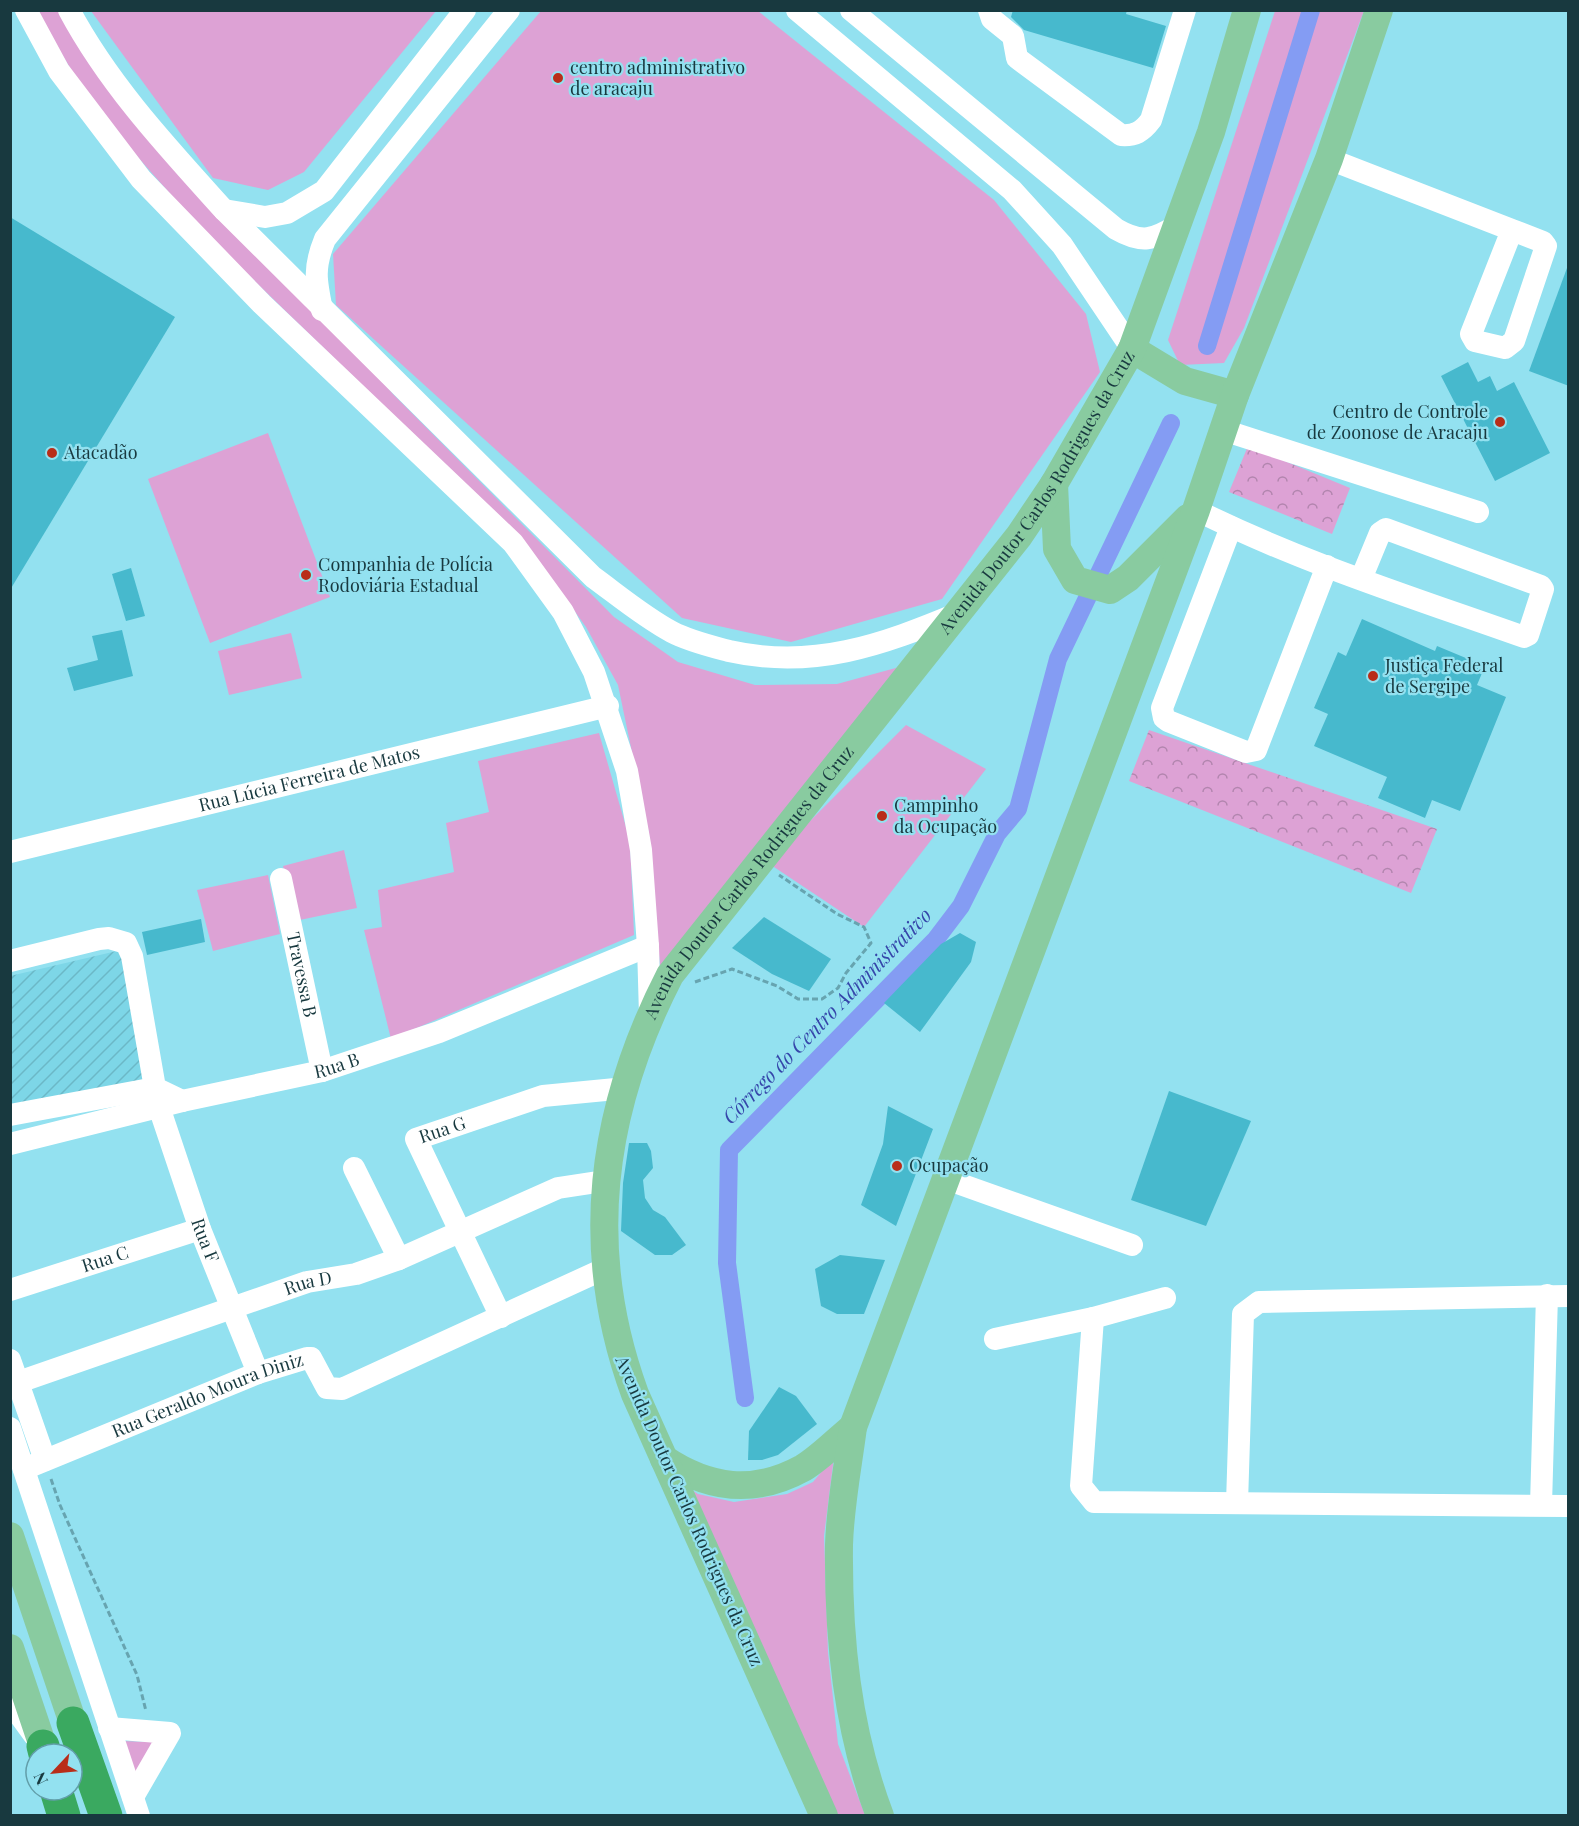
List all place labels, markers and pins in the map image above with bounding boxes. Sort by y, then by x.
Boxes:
place label: centro administrativo de aracaju [570,55,745,100]
marker: centro administrativo de aracaju [551,71,565,85]
place label: Centro de Controle de Zoonose de Aracaju [1307,399,1489,444]
marker: Centro de Controle de Zoonose de Aracaju [1493,415,1507,429]
place label: Atacadão [63,440,138,464]
marker: Atacadão [45,446,59,460]
place label: Companhia de Polícia Rodoviária Estadual [318,552,493,597]
marker: Companhia de Polícia Rodoviária Estadual [299,568,313,582]
place label: Justiça Federal de Sergipe [1384,653,1503,698]
marker: Justiça Federal de Sergipe [1366,669,1380,683]
place label: Campinho da Ocupação [894,793,997,838]
marker: Campinho da Ocupação [875,809,889,823]
place label: Ocupação [909,1153,989,1177]
marker: Ocupação [890,1159,904,1173]

